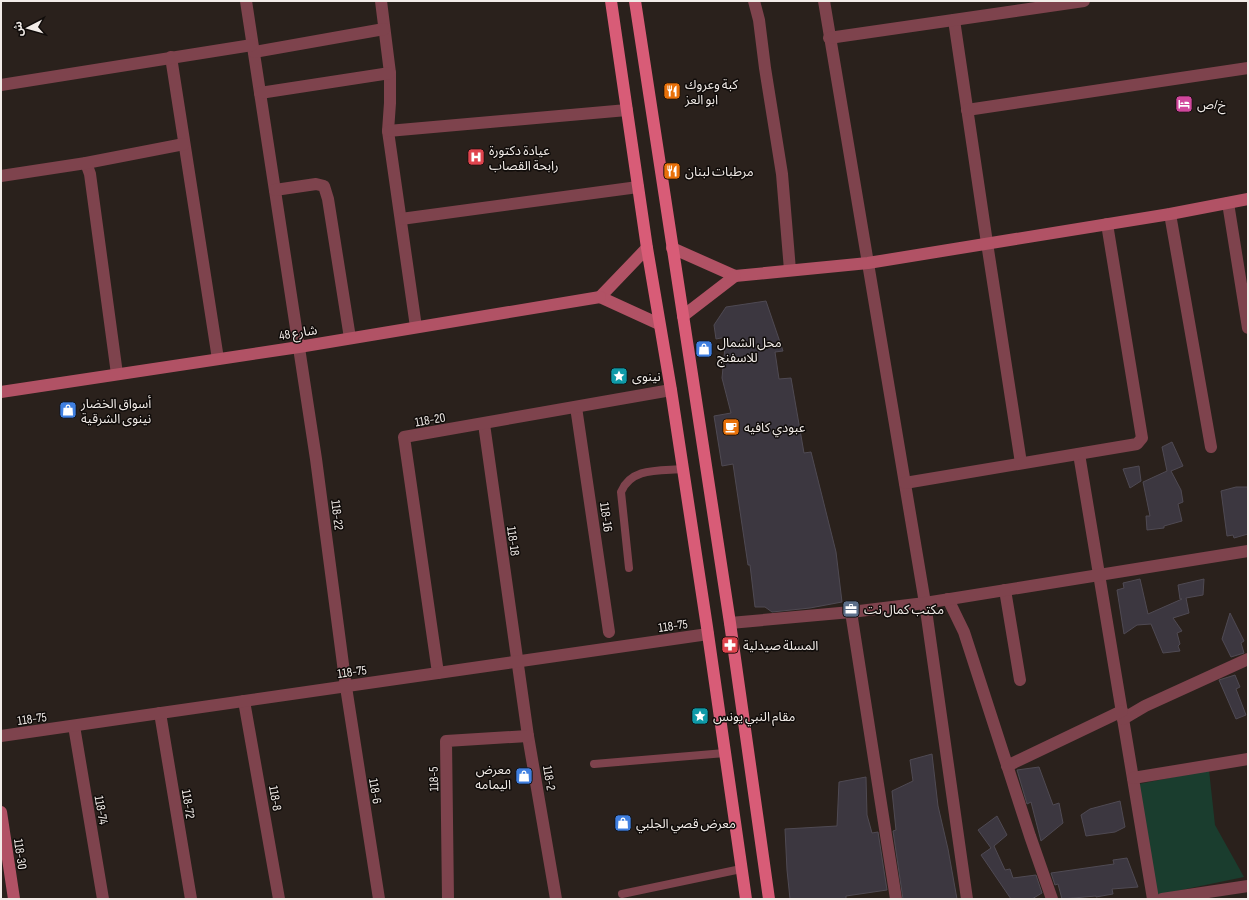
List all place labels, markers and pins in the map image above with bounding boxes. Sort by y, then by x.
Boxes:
place label: كبة وعروك ابو العز [684,77,739,108]
restaurant icon: كبة وعروك ابو العز [662,81,682,101]
hotel icon: خ/ص [1174,94,1194,114]
place label: خ/ص [1197,97,1226,115]
place label: عيادة دكتورة رابحة القصاب [489,143,559,174]
hospital icon: عيادة دكتورة رابحة القصاب [466,147,486,167]
restaurant icon: مرطبات لبنان [662,161,682,181]
place label: مرطبات لبنان [685,164,754,180]
place label: محل الشمال للاسفنج [717,335,782,368]
shop icon: محل الشمال للاسفنج [694,339,714,359]
place icon: نينوى [609,366,629,386]
place label: نينوى [632,369,661,385]
place label: أسواق الخضار نينوى الشرقية [80,395,151,427]
shop icon: أسواق الخضار نينوى الشرقية [58,400,78,420]
cafe icon: عبودي كافيه [721,417,741,437]
place label: عبودي كافيه [744,420,806,438]
office icon: مكتب كمال نت [841,599,861,619]
place label: مكتب كمال نت [864,602,944,618]
pharmacy icon: المسلة صيدلية [720,635,740,655]
place label: المسلة صيدلية [743,638,818,654]
place icon: مقام النبي يونس [690,706,710,726]
place label: مقام النبي يونس [713,709,796,727]
place label: معرض اليمامه [475,762,511,793]
shop icon: معرض اليمامه [514,766,534,786]
shop icon: معرض قصي الجلبي [613,813,633,833]
place label: معرض قصي الجلبي [636,816,736,834]

